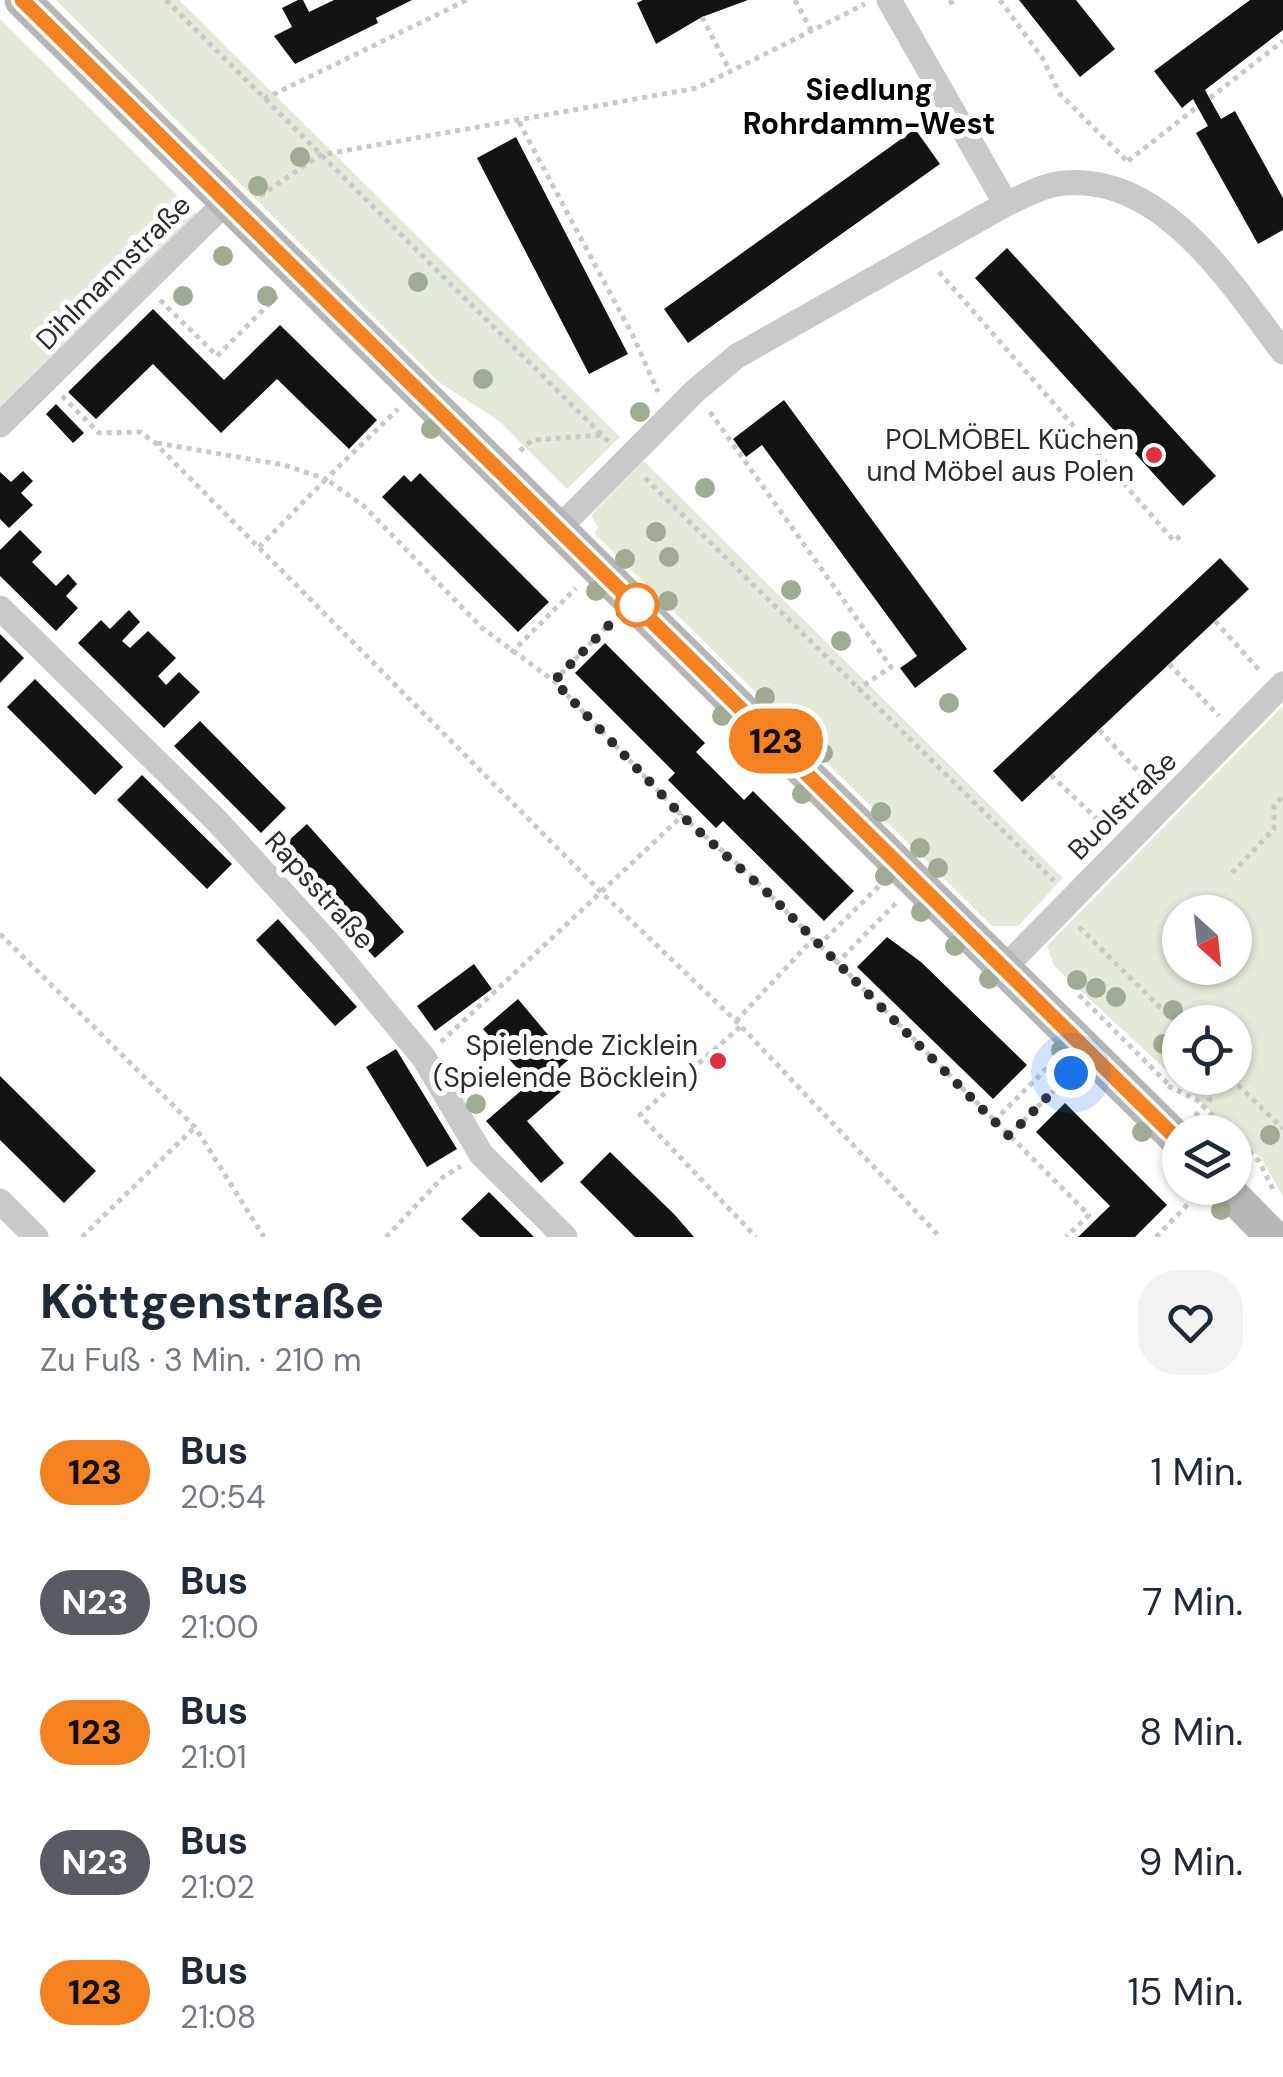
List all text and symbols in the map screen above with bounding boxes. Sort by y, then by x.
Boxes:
district label: Siedlung Rohrdamm-West [743,70,995,143]
street label: Dihlmannstraße [28,187,199,358]
place label: POLMÖBEL Küchen und Möbel aus Polen [867,421,1134,490]
marker: POLMÖBEL Küchen und Möbel aus Polen [1143,444,1165,466]
unlabelled marker [616,584,658,626]
line badge: 123 [718,708,834,774]
text: 123 [749,718,803,764]
street label: Buolstraße [1060,743,1185,868]
street label: Rapsstraße [257,823,383,957]
north arrow [1162,895,1252,985]
map controls [1162,895,1252,1205]
button: locate [1162,1005,1252,1095]
place label: Spielende Zicklein (Spielende Böcklein) [433,1027,698,1096]
your location [1046,1048,1096,1098]
marker: Spielende Zicklein (Spielende Böcklein) [707,1050,729,1072]
button: layers [1162,1115,1252,1205]
text: Köttgenstraße [40,1270,384,1333]
button: heart [1138,1270,1243,1375]
text: Zu Fuß · 3 Min. · 210 m [40,1339,361,1381]
text: Bus [180,1426,248,1476]
text: 1 Min. [1151,1447,1243,1497]
text: 123 [68,1449,122,1495]
text: 20:54 [180,1476,265,1518]
text: Bus [180,1556,248,1606]
text: 7 Min. [1142,1577,1243,1627]
text: N23 [62,1579,128,1625]
text: 21:00 [180,1606,259,1648]
text: Bus [180,1686,248,1736]
text: 8 Min. [1139,1707,1243,1757]
text: 123 [68,1709,122,1755]
text: 21:01 [180,1736,247,1778]
text: Bus [180,1816,248,1866]
text: 9 Min. [1139,1837,1243,1887]
text: N23 [62,1839,128,1885]
text: 21:02 [180,1866,255,1908]
text: Bus [180,1946,248,1996]
text: 15 Min. [1127,1967,1243,2017]
text: 123 [68,1969,122,2015]
text: 21:08 [180,1996,256,2038]

